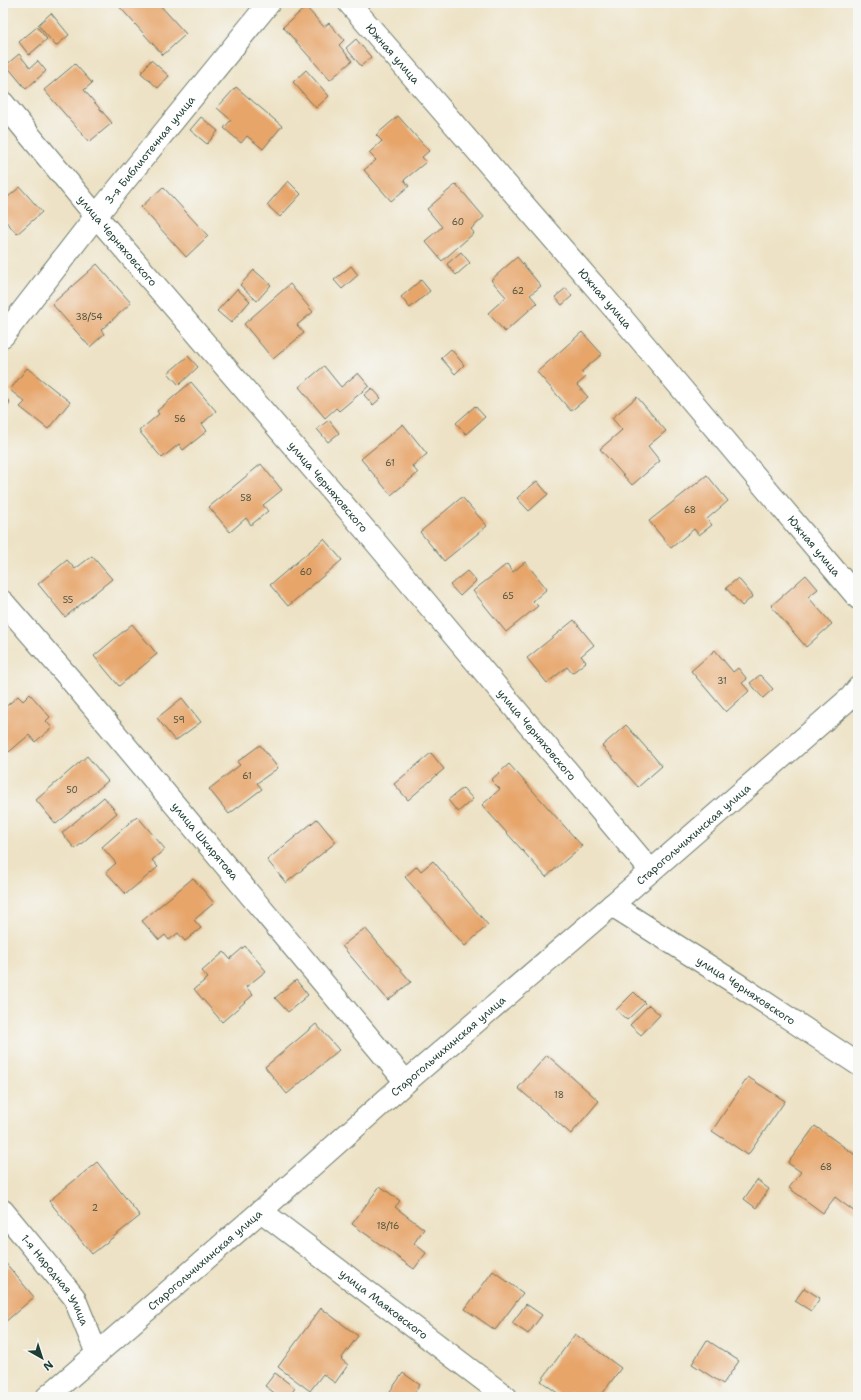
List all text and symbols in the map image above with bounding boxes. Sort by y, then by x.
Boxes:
street label: Южная улица [363,20,423,87]
street label: 3-я Библиотечная улица [101,92,198,207]
street label: улица Черняховского [74,192,161,290]
house number: 60 [452,216,464,228]
street label: Южная улица [575,265,635,332]
house number: 62 [512,285,524,297]
house number: 38/54 [75,311,103,323]
house number: 56 [174,413,186,425]
street label: улица Черняховского [285,438,372,536]
house number: 61 [385,457,395,469]
house number: 58 [240,492,252,504]
house number: 68 [684,504,696,516]
street label: Южная улица [784,512,844,580]
house number: 60 [300,566,312,578]
house number: 65 [502,590,514,602]
house number: 55 [63,594,73,606]
house number: 31 [717,675,727,687]
street label: улица Черняховского [494,686,580,784]
house number: 59 [173,714,185,726]
house number: 61 [242,770,252,782]
street label: Старогольчихинская улица [633,780,754,888]
house number: 50 [66,784,78,796]
street label: улица Шкирятова [168,799,242,883]
street label: улица Черняховского [694,953,799,1028]
street label: Старогольчихинская улица [387,992,509,1100]
house number: 18 [554,1089,564,1101]
house number: 68 [820,1161,832,1173]
house number: 2 [92,1202,98,1214]
street label: Старогольчихинская улица [144,1206,265,1314]
house number: 18/16 [377,1220,399,1232]
street label: 1-я Народная улица [18,1231,92,1328]
street label: улица Маяковского [336,1266,431,1343]
north arrow [22,1338,62,1378]
text: N [40,1357,56,1374]

